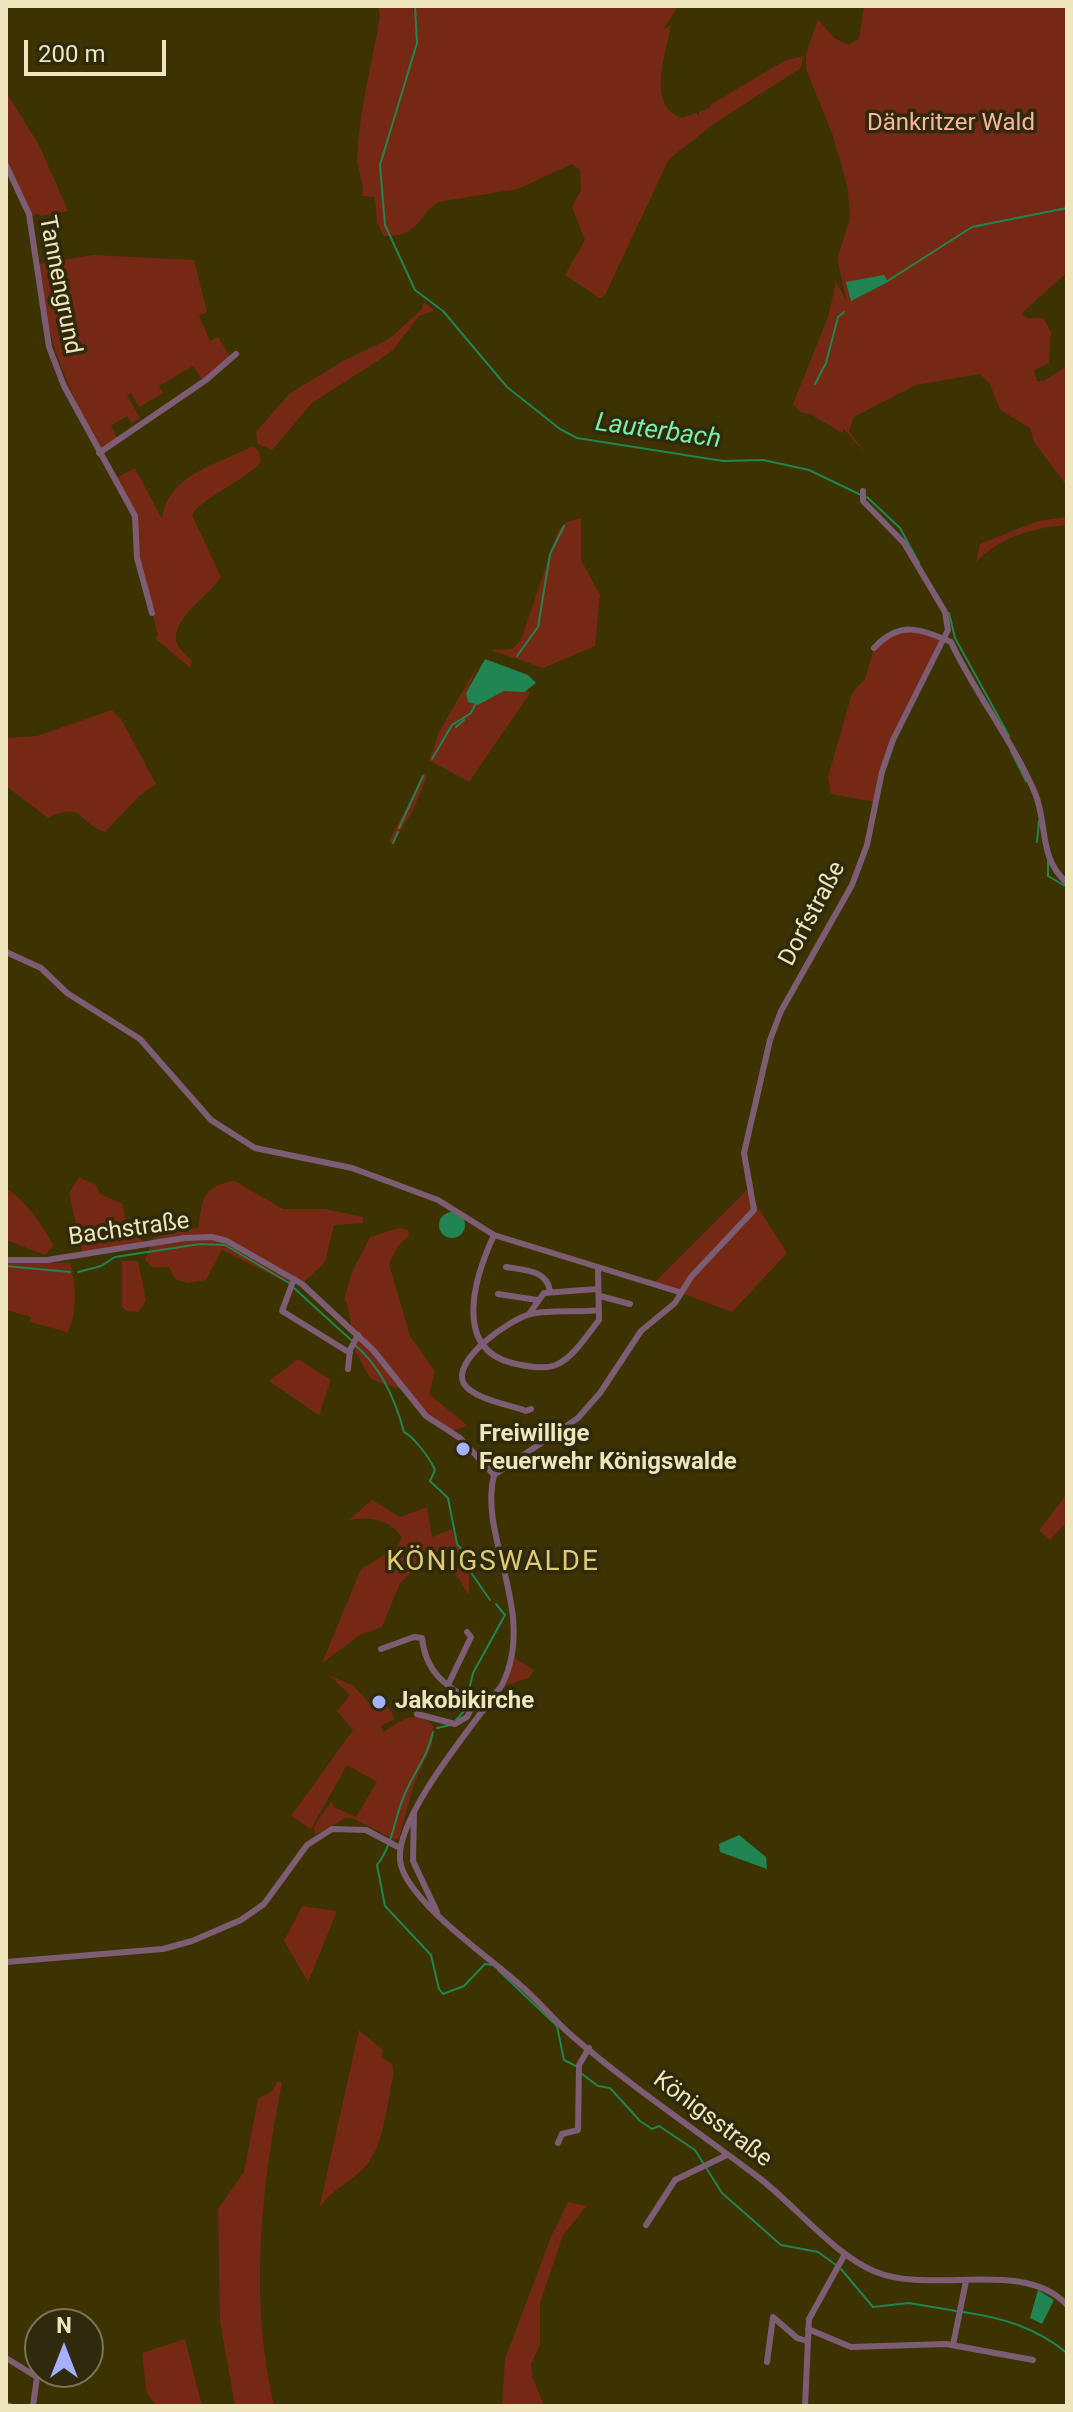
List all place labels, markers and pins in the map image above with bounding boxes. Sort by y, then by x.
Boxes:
place label: Freiwillige Feuerwehr Königswalde [479,1421,737,1477]
marker: Freiwillige Feuerwehr Königswalde [454,1440,472,1458]
place label: Jakobikirche [395,1688,534,1716]
marker: Jakobikirche [370,1693,388,1711]

